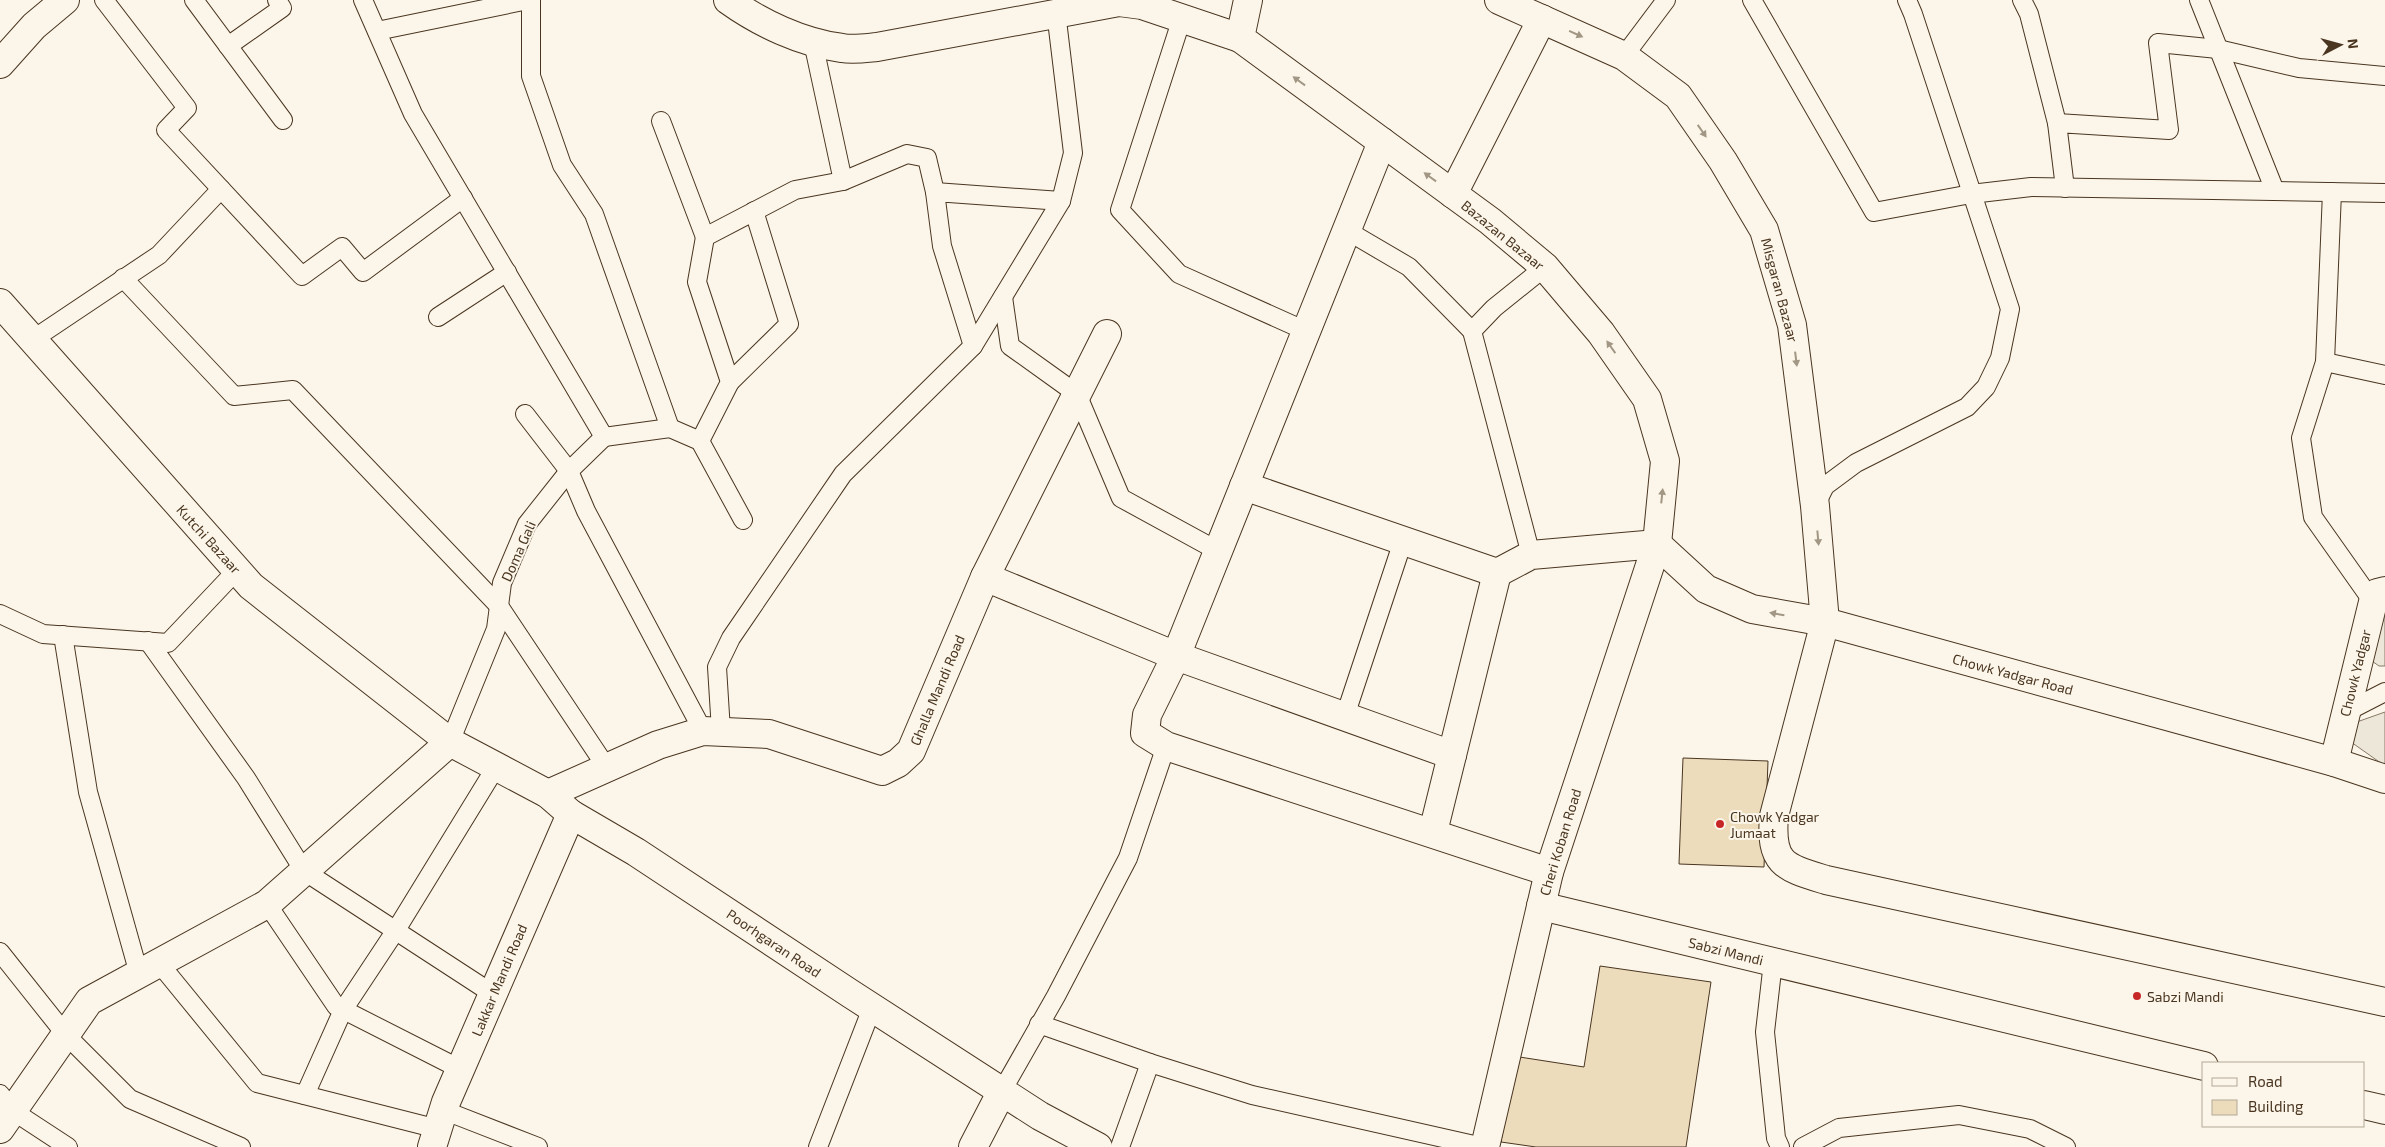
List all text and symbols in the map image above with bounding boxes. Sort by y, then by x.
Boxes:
north arrow [2315,20,2365,70]
one-way arrow [1569,31,1583,39]
text: N [2344,38,2362,50]
one-way arrow [1292,76,1306,86]
one-way arrow [1697,124,1707,138]
one-way arrow [1423,172,1437,182]
street label: Bazazan Bazaar [1458,196,1548,274]
street label: Misgaran Bazaar [1758,236,1802,344]
one-way arrow [1606,340,1616,354]
one-way arrow [1792,351,1800,367]
one-way arrow [1658,487,1666,503]
street label: Kutchi Bazaar [173,501,245,578]
street label: Doma Gali [497,518,539,584]
one-way arrow [1814,530,1822,546]
one-way arrow [1769,609,1785,617]
street label: Chowk Yadgar [2336,627,2374,718]
street label: Ghalla Mandi Road [906,632,968,748]
street label: Chowk Yadgar Road [1951,650,2075,698]
street label: Cheri Koban Road [1536,786,1584,898]
place label: Chowk Yadgar Jumaat [1730,808,1820,841]
marker: Chowk Yadgar Jumaat [1714,818,1726,830]
street label: Poorhgaran Road [724,905,824,981]
street label: Lakkar Mandi Road [468,921,530,1039]
street label: Sabzi Mandi [1687,933,1765,969]
place label: Sabzi Mandi [2147,988,2224,1005]
marker: Sabzi Mandi [2131,990,2143,1002]
legend [2202,1062,2365,1127]
text: Road [2248,1072,2283,1090]
text: Building [2248,1097,2304,1115]

